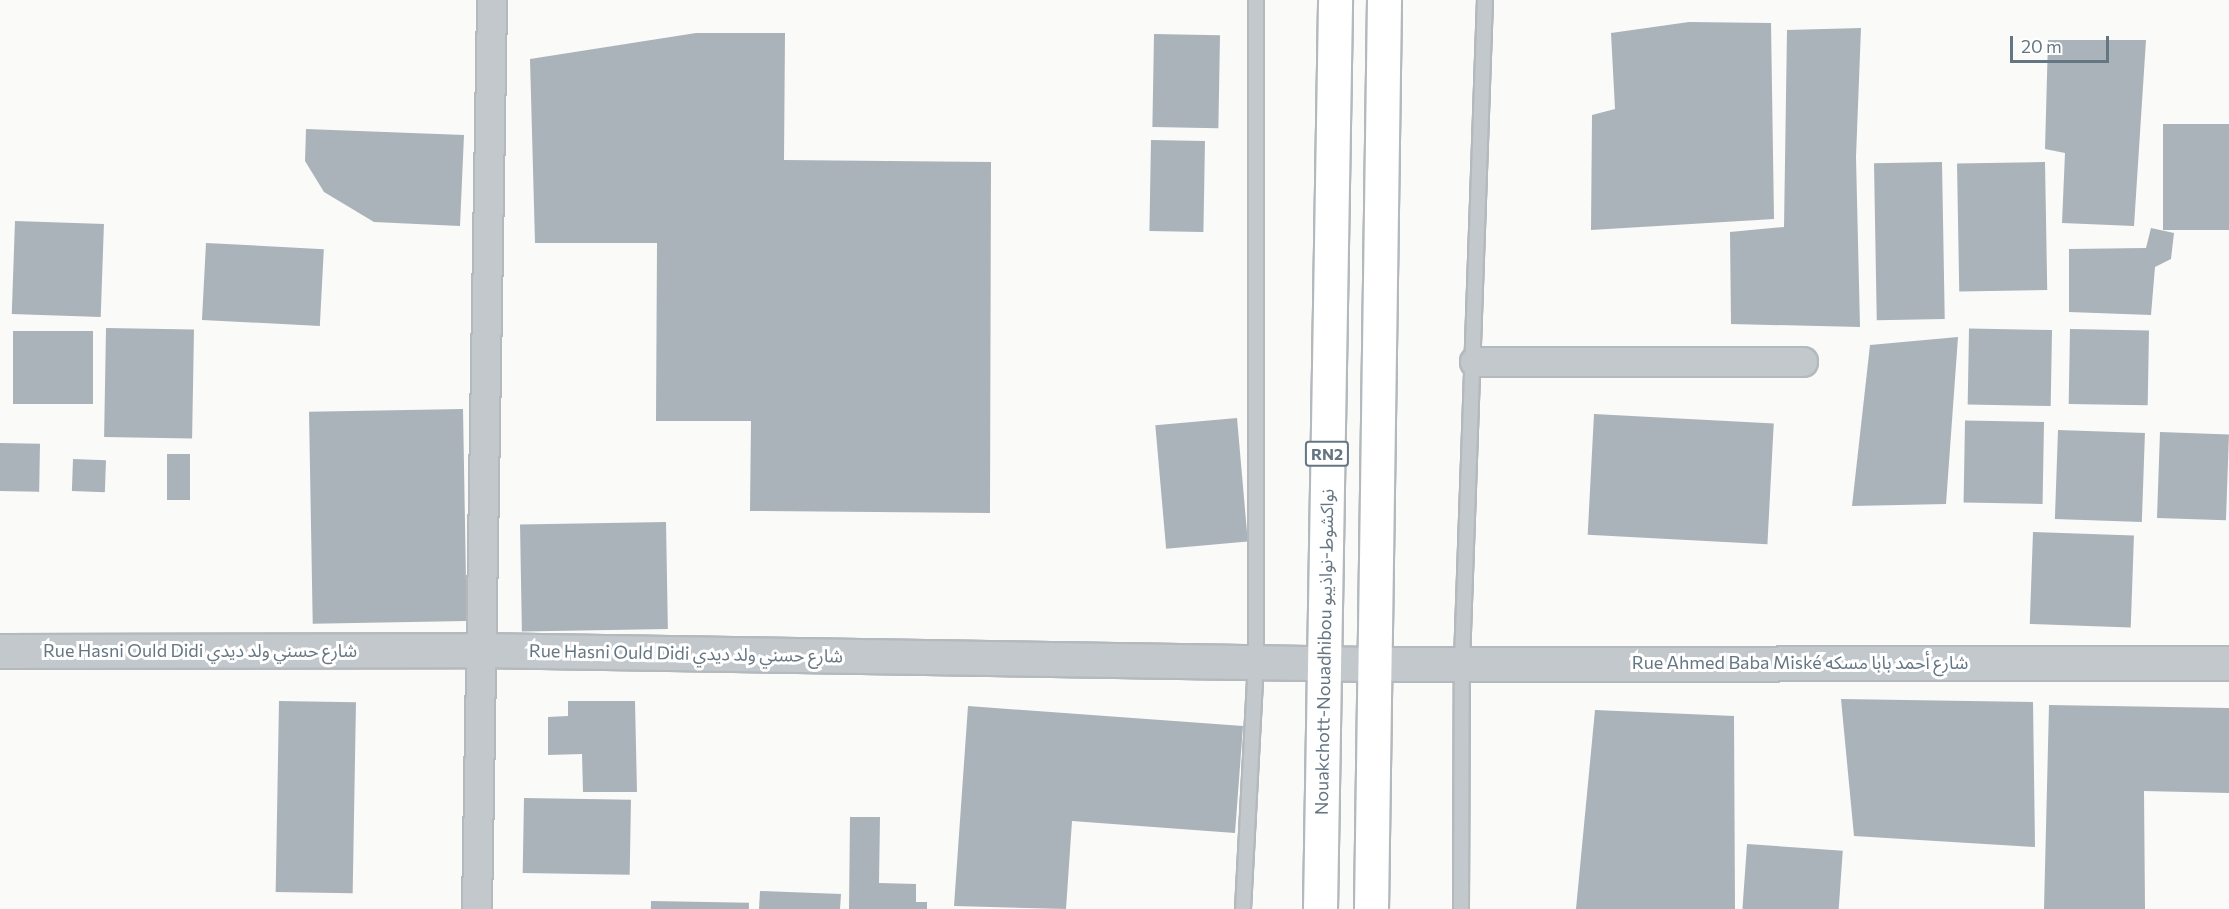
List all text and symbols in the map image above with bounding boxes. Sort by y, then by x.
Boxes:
scale bar [2013,24,2112,62]
text: 20 m [2021,35,2062,57]
road number: RN2 [1304,441,1350,467]
street label: Nouakchott-Nouadhibou نواكشوط-نواذيبو [1310,489,1338,815]
street label: Rue Hasni Ould Didi شارع حسني ولد ديدي [43,639,357,661]
street label: Rue Hasni Ould Didi شارع حسني ولد ديدي [529,639,843,667]
street label: Rue Ahmed Baba Miské شارع أحمد بابا مسكه [1632,651,1968,673]

